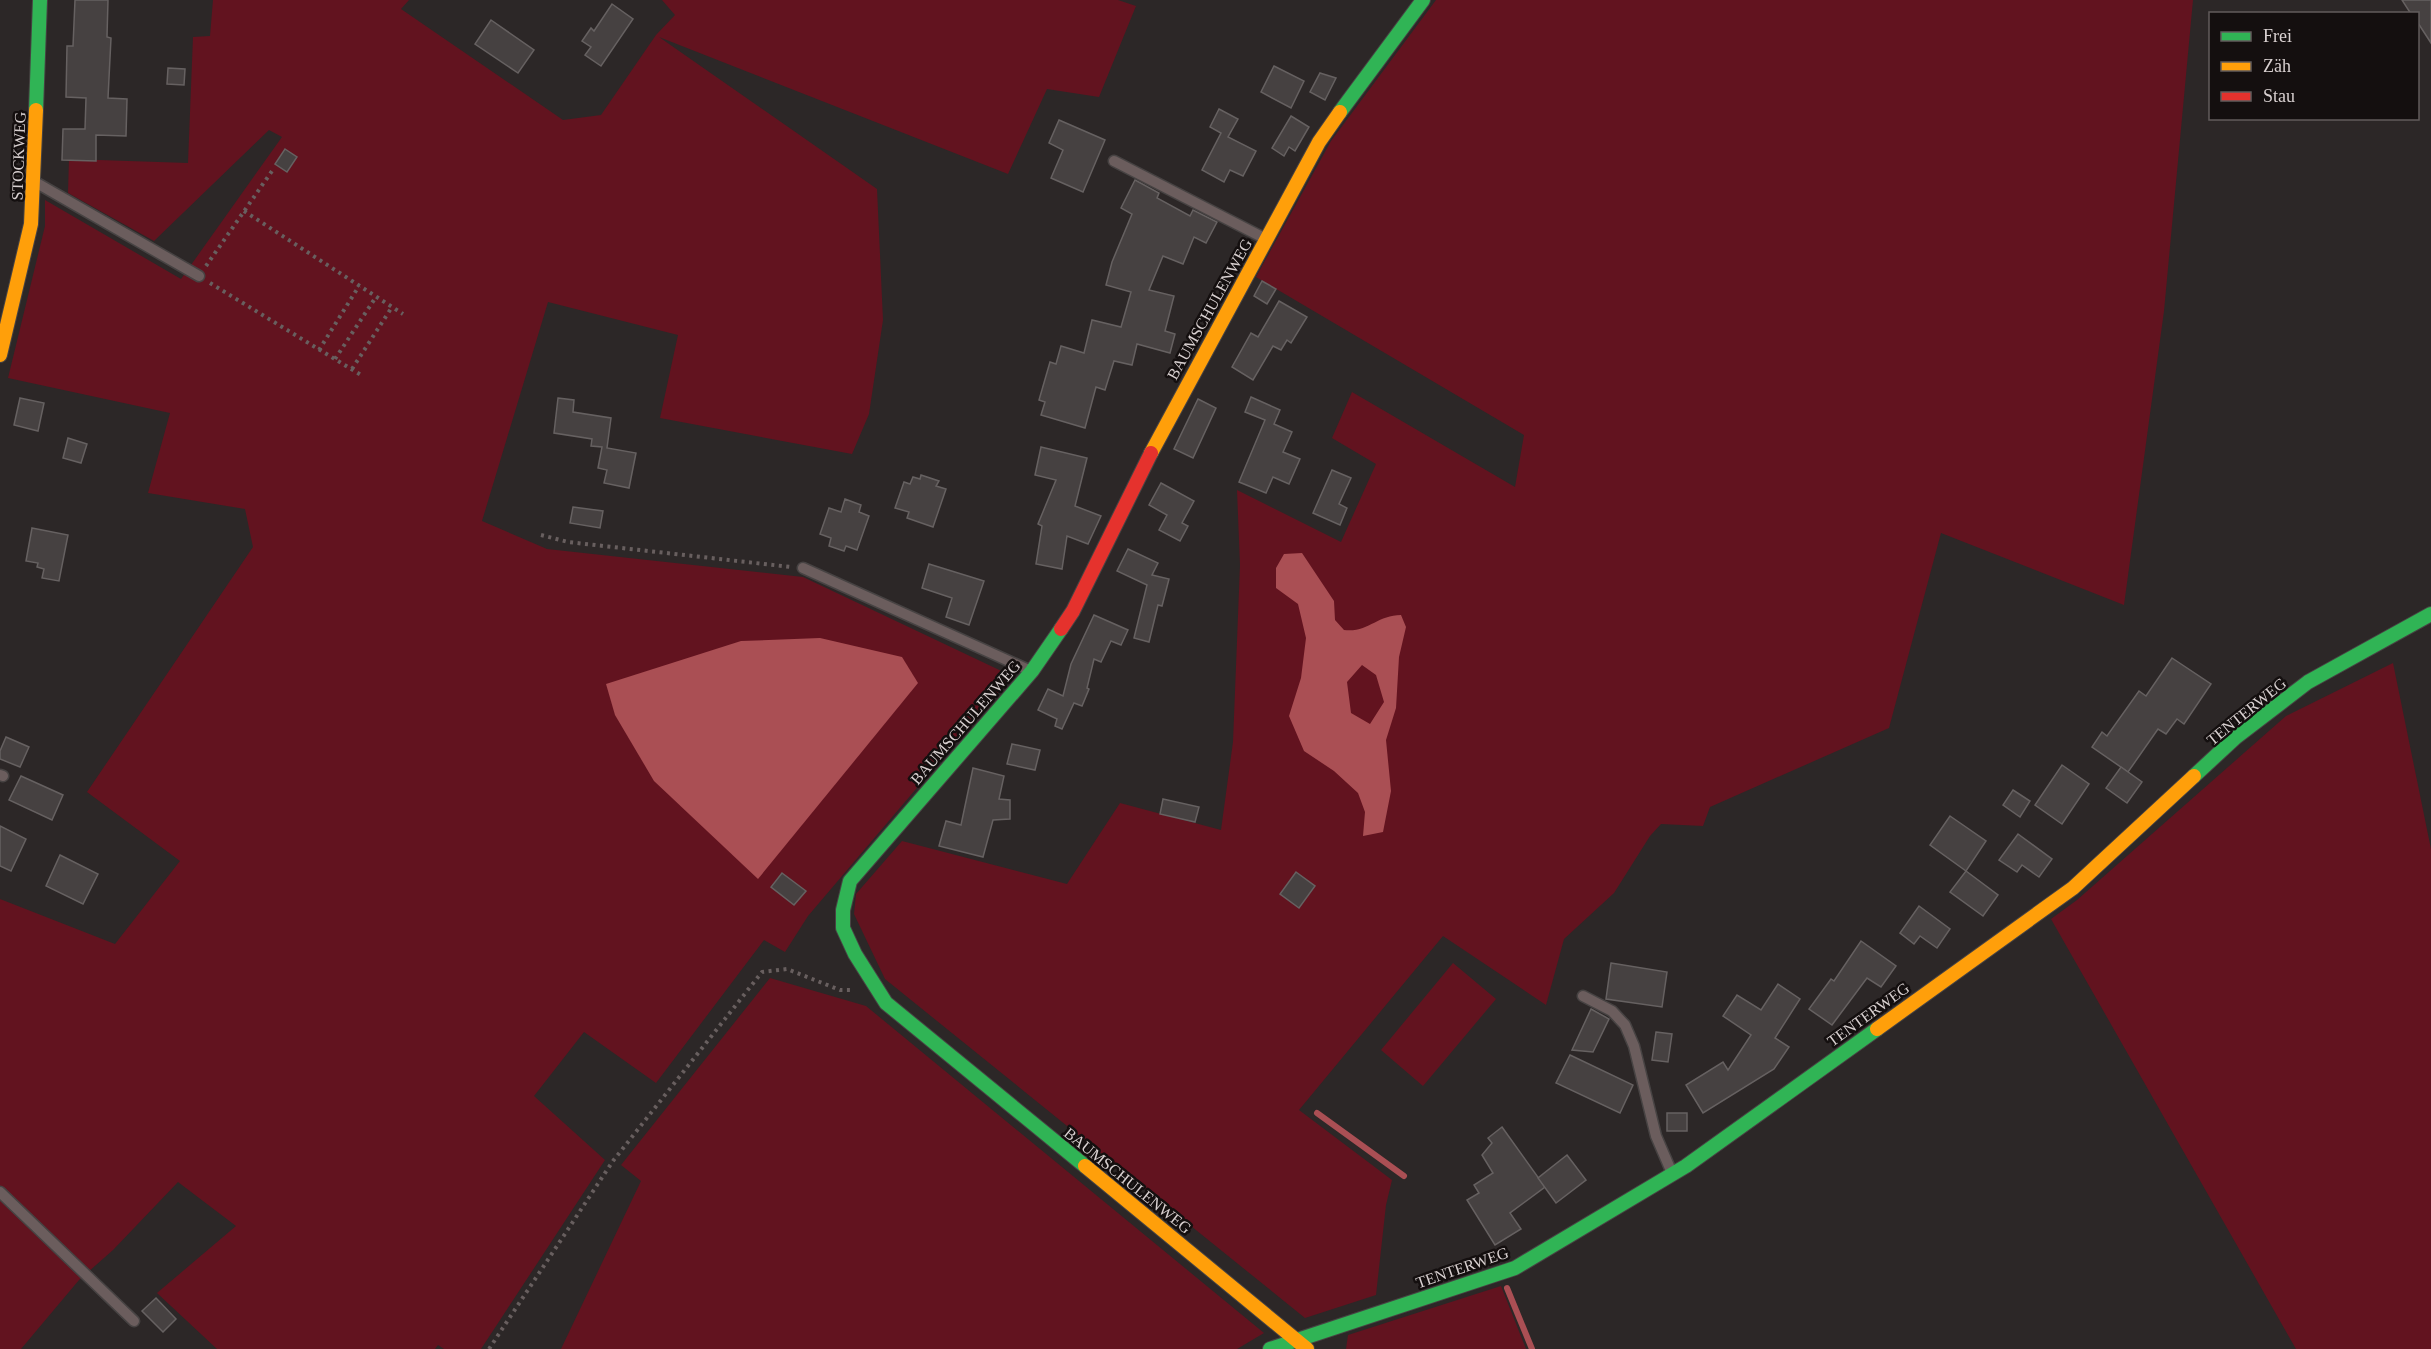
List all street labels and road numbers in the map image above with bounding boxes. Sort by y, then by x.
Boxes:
street label: STOCKWEG [8,111,29,201]
street label: BAUMSCHULENWEG [1164,236,1255,383]
street label: BAUMSCHULENWEG [907,657,1024,788]
street label: TENTERWEG [2203,674,2290,748]
street label: TENTERWEG [1824,979,1913,1050]
street label: BAUMSCHULENWEG [1061,1124,1195,1237]
street label: TENTERWEG [1414,1244,1511,1291]

